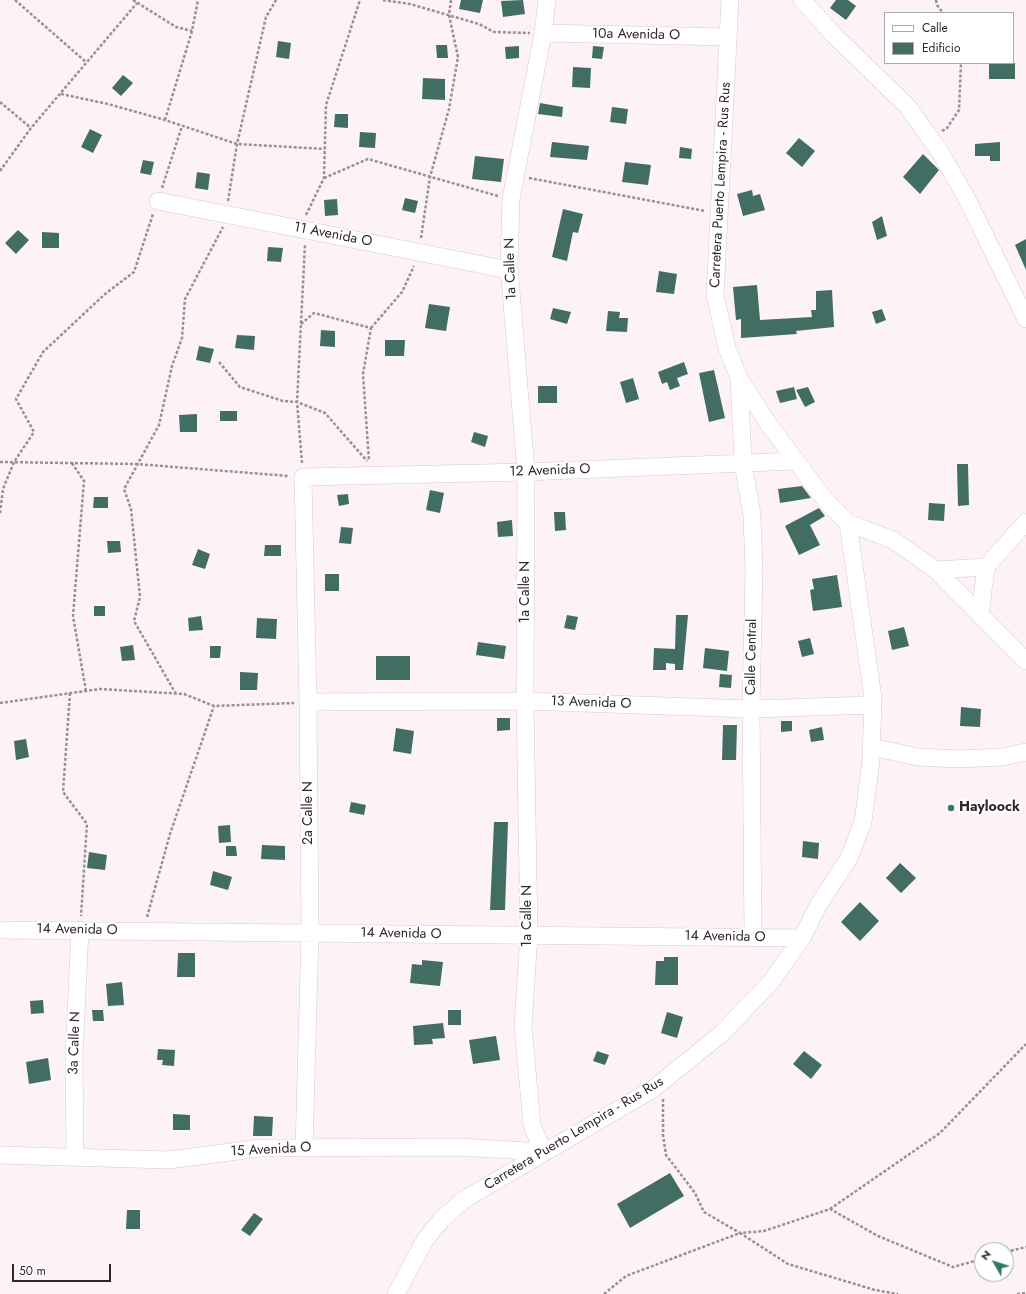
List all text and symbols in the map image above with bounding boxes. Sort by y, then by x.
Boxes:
legend [884,12,1014,64]
text: Calle [922,19,948,37]
street label: 10a Avenida O [592,26,680,44]
text: Edificio [922,39,961,57]
street label: Carretera Puerto Lempira - Rus Rus [707,82,735,288]
street label: 11 Avenida O [292,219,374,251]
street label: 1a Calle N [502,238,520,300]
street label: 12 Avenida O [509,461,591,481]
street label: 1a Calle N [518,561,534,623]
street label: Calle Central [743,619,761,695]
street label: 13 Avenida O [550,693,632,713]
street label: 2a Calle N [301,781,317,845]
place label: Hayloock [959,800,1020,816]
marker: Hayloock [946,803,956,813]
street label: 1a Calle N [520,885,536,947]
street label: 14 Avenida O [36,921,118,939]
street label: 14 Avenida O [360,925,442,943]
street label: 14 Avenida O [684,928,766,946]
street label: 3a Calle N [65,1011,85,1075]
street label: Carretera Puerto Lempira - Rus Rus [481,1074,667,1194]
street label: 15 Avenida O [230,1139,312,1161]
north arrow [974,1242,1014,1282]
text: N [976,1247,994,1264]
scale bar [14,1256,113,1282]
text: 50 m [19,1262,46,1280]

